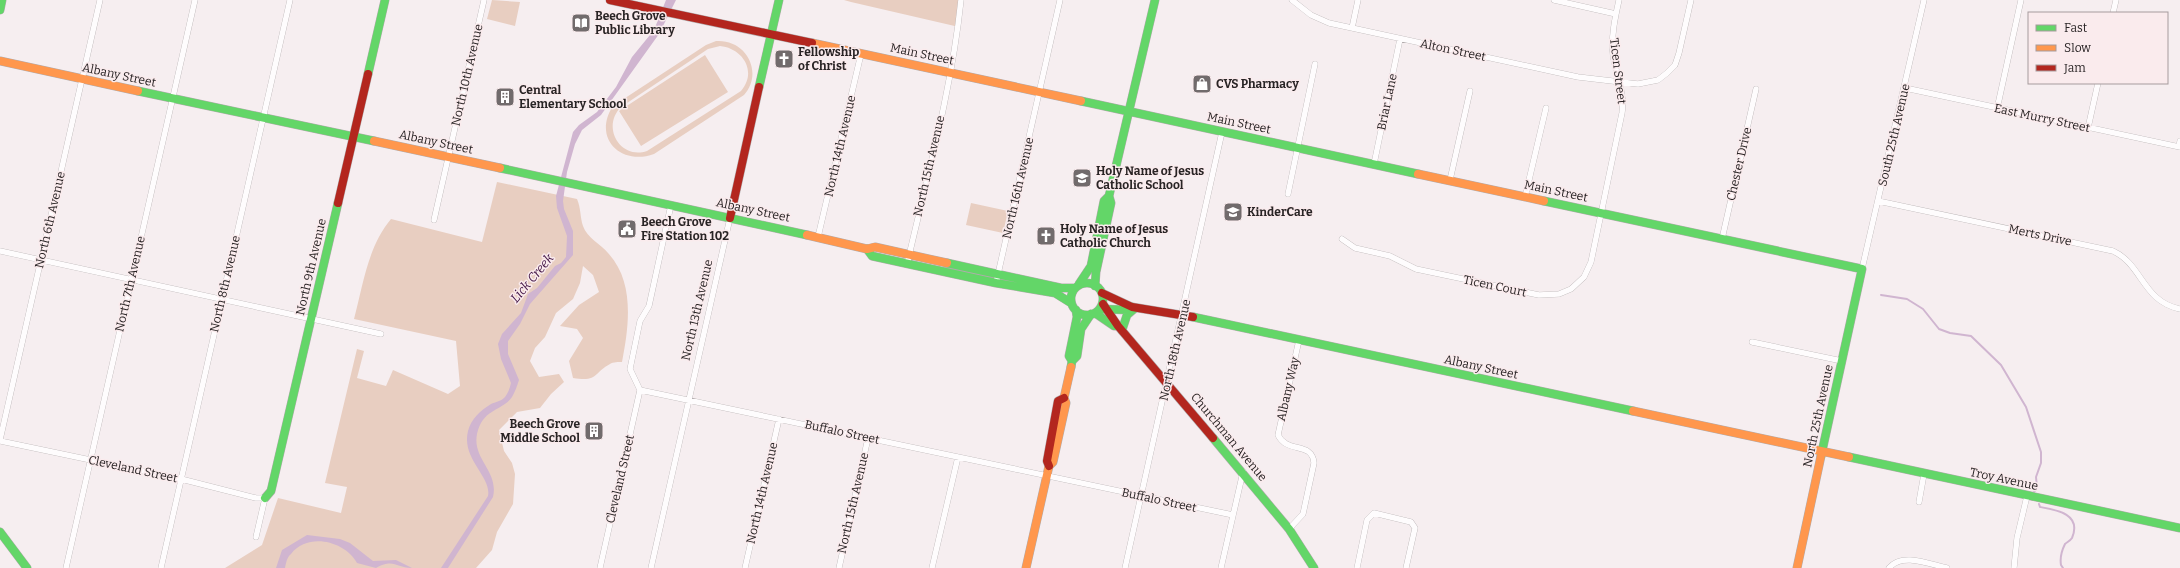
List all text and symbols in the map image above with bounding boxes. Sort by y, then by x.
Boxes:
place label: Beech Grove Public Library [595,9,675,37]
library icon: Beech Grove Public Library [570,12,592,34]
legend [2028,12,2168,84]
text: Fast [2064,21,2088,35]
street label: North 10th Avenue [448,23,486,127]
street label: Alton Street [1419,36,1488,64]
street label: Ticen Street [1607,37,1629,106]
street label: Main Street [889,40,956,68]
text: Slow [2064,41,2091,55]
place label: Fellowship of Christ [798,45,859,73]
church icon: Fellowship of Christ [773,48,795,70]
street label: Albany Street [81,60,158,90]
text: Jam [2063,61,2086,75]
street label: Briar Lane [1374,72,1400,132]
shop icon: CVS Pharmacy [1191,73,1213,95]
place label: CVS Pharmacy [1216,77,1299,91]
street label: South 25th Avenue [1875,82,1913,188]
place label: Central Elementary School [519,83,627,111]
building icon: Central Elementary School [494,86,516,108]
street label: North 14th Avenue [822,94,858,198]
street label: East Murry Street [1993,101,2092,135]
street label: Main Street [1206,109,1273,137]
street label: North 15th Avenue [911,114,947,218]
street label: Chester Drive [1724,126,1754,202]
street label: Albany Street [398,127,475,157]
street label: North 16th Avenue [1000,136,1036,240]
place label: Holy Name of Jesus Catholic School [1096,164,1204,192]
school or university icon: Holy Name of Jesus Catholic School [1071,167,1093,189]
street label: North 6th Avenue [32,170,68,270]
street label: Main Street [1523,177,1590,205]
street label: Albany Street [715,195,792,225]
school or university icon: KinderCare [1222,201,1244,223]
place label: KinderCare [1247,205,1313,219]
place label: Beech Grove Fire Station 102 [641,215,729,243]
street label: North 9th Avenue [293,217,329,317]
public building icon: Beech Grove Fire Station 102 [616,218,638,240]
street label: Merts Drive [2007,221,2073,249]
place label: Holy Name of Jesus Catholic Church [1060,222,1168,250]
church icon: Holy Name of Jesus Catholic Church [1035,225,1057,247]
street label: North 8th Avenue [207,234,243,334]
street label: North 7th Avenue [112,235,148,333]
water label: Lick Creek [507,250,557,305]
street label: North 13th Avenue [679,258,715,362]
street label: Ticen Court [1462,272,1528,300]
street label: North 18th Avenue [1156,298,1194,402]
street label: Albany Street [1443,352,1520,382]
street label: Albany Way [1274,355,1302,422]
street label: North 25th Avenue [1800,363,1836,469]
street label: Churchman Avenue [1188,390,1270,484]
place label: Beech Grove Middle School [500,417,580,445]
street label: Buffalo Street [803,417,881,447]
building icon: Beech Grove Middle School [583,420,605,442]
street label: Cleveland Street [603,433,637,525]
street label: North 14th Avenue [744,441,780,545]
street label: North 15th Avenue [835,451,871,555]
street label: Cleveland Street [87,453,179,485]
street label: Troy Avenue [1969,465,2039,493]
street label: Buffalo Street [1120,485,1198,515]

